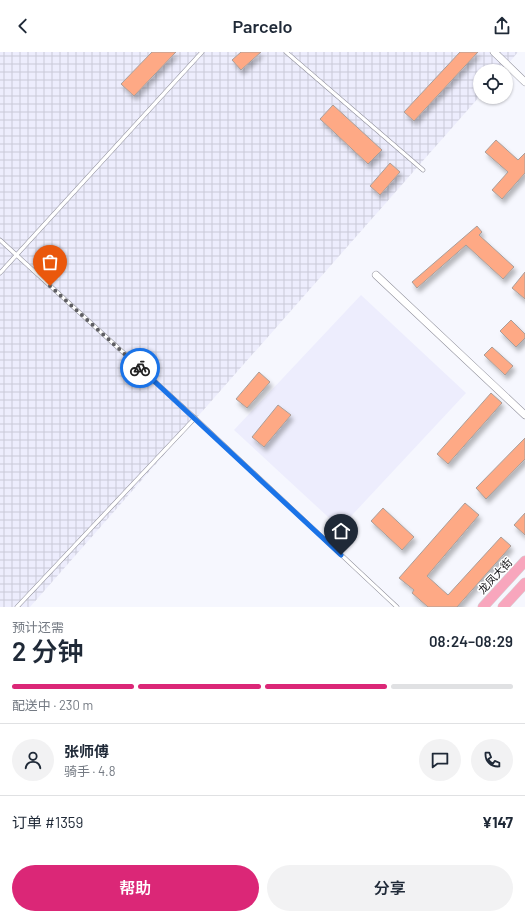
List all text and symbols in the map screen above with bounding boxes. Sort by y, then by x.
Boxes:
icon: back [12,15,34,37]
text: Parcelo [232,15,293,37]
icon: share [491,15,513,37]
map controls [473,64,513,104]
button: locate [473,64,513,104]
pin [33,245,67,286]
icon: bag [39,251,61,273]
courier [120,348,160,388]
icon: bike [129,357,151,379]
pin [324,514,358,555]
icon: home [330,520,352,542]
street label: 龙凤大街 [475,555,514,596]
text: 预计还需 [12,619,64,635]
text: 08:24–08:29 [429,632,513,650]
text: 2 分钟 [12,635,84,666]
text: 配送中 · 230 m [12,697,93,713]
button: person [12,739,54,781]
button: chat [419,739,461,781]
button: phone [471,739,513,781]
text: 张师傅 [64,742,109,760]
text: 骑手 · 4.8 [64,763,115,779]
text: 订单 #1359 [12,813,83,831]
text: ¥147 [482,813,513,831]
button: 帮助 [12,865,259,911]
button: 分享 [267,865,513,911]

